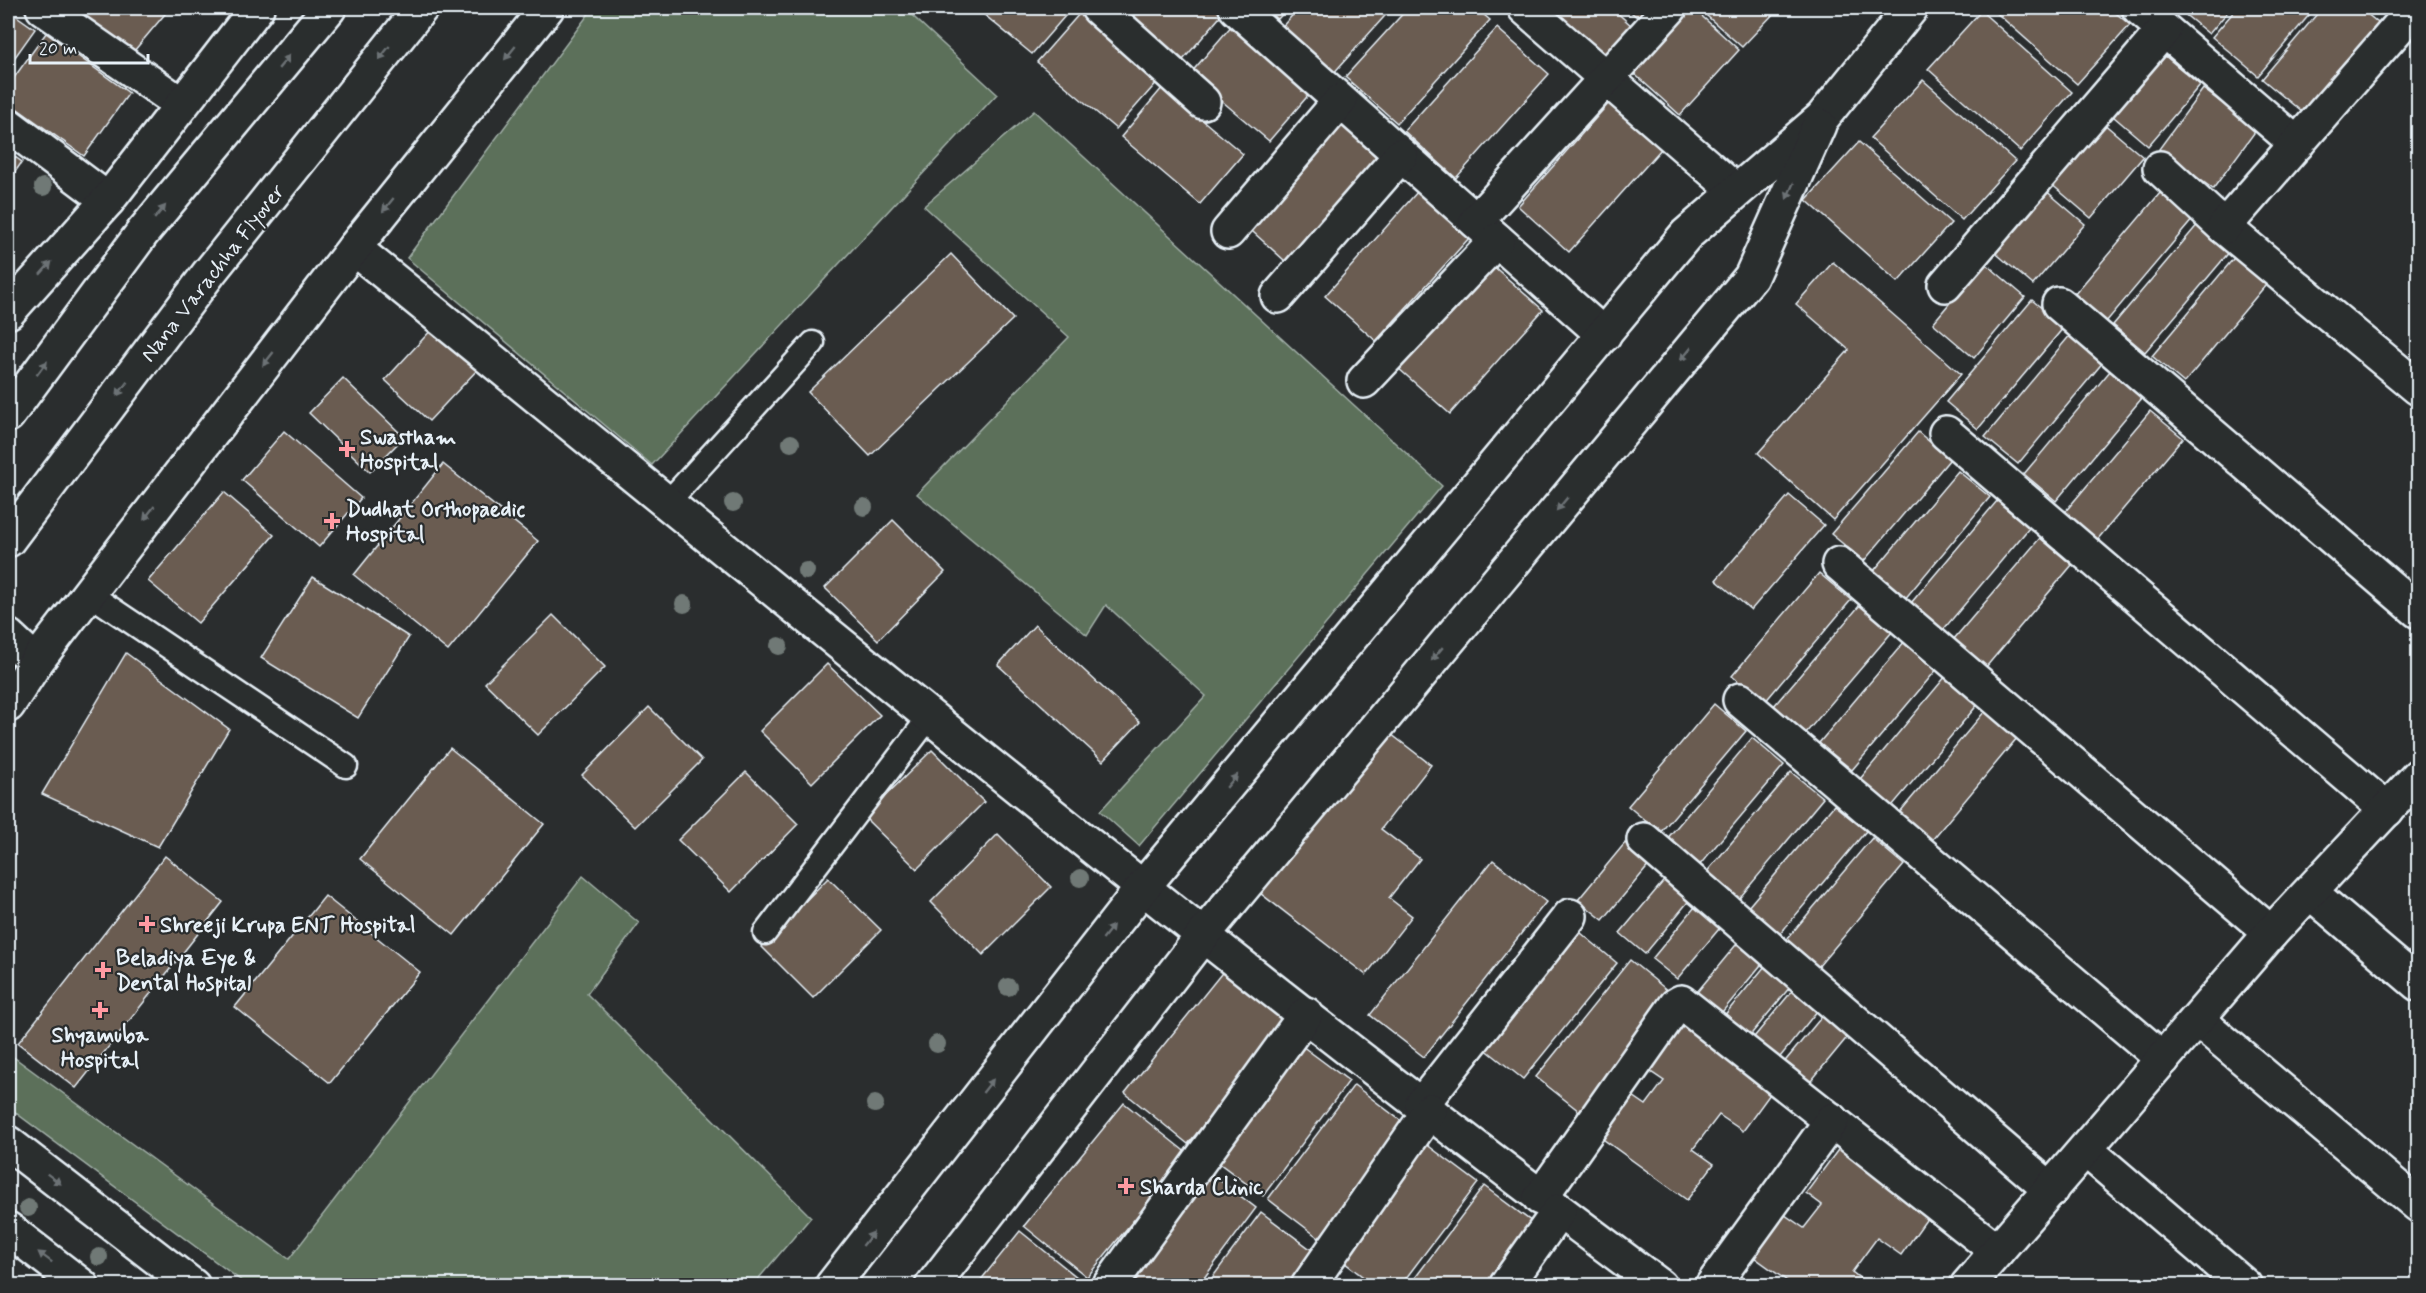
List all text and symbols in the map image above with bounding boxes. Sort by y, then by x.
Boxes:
scale bar [30,27,148,65]
text: 20 m [39,37,77,61]
one-way arrow [378,45,391,61]
one-way arrow [504,45,517,61]
one-way arrow [277,55,290,70]
street label: Nana Varachha Flyover [135,178,292,368]
one-way arrow [1785,182,1794,199]
one-way arrow [382,197,395,213]
one-way arrow [153,204,166,220]
one-way arrow [39,261,53,276]
one-way arrow [1680,346,1693,362]
one-way arrow [262,351,275,367]
one-way arrow [36,360,48,375]
one-way arrow [116,381,128,396]
place label: Swastham Hospital [360,424,456,477]
marker: Swastham Hospital [338,440,356,458]
place label: Dudhat Orthopaedic Hospital [346,496,526,549]
one-way arrow [1555,496,1568,512]
one-way arrow [144,506,156,521]
marker: Dudhat Orthopaedic Hospital [323,512,341,530]
one-way arrow [1431,646,1444,661]
one-way arrow [1225,773,1238,789]
place label: Shreeji Krupa ENT Hospital [160,912,416,940]
marker: Shreeji Krupa ENT Hospital [138,915,156,933]
one-way arrow [1102,925,1114,940]
place label: Beladiya Eye & Dental Hospital [116,945,256,998]
marker: Beladiya Eye & Dental Hospital [94,961,112,979]
marker: Shyamuba Hospital [91,1001,109,1019]
place label: Shyamuba Hospital [52,1022,149,1075]
one-way arrow [981,1078,994,1094]
one-way arrow [46,1172,62,1185]
place label: Sharda Clinic [1140,1174,1264,1202]
marker: Sharda Clinic [1117,1177,1135,1195]
one-way arrow [861,1232,873,1247]
one-way arrow [37,1251,53,1263]

